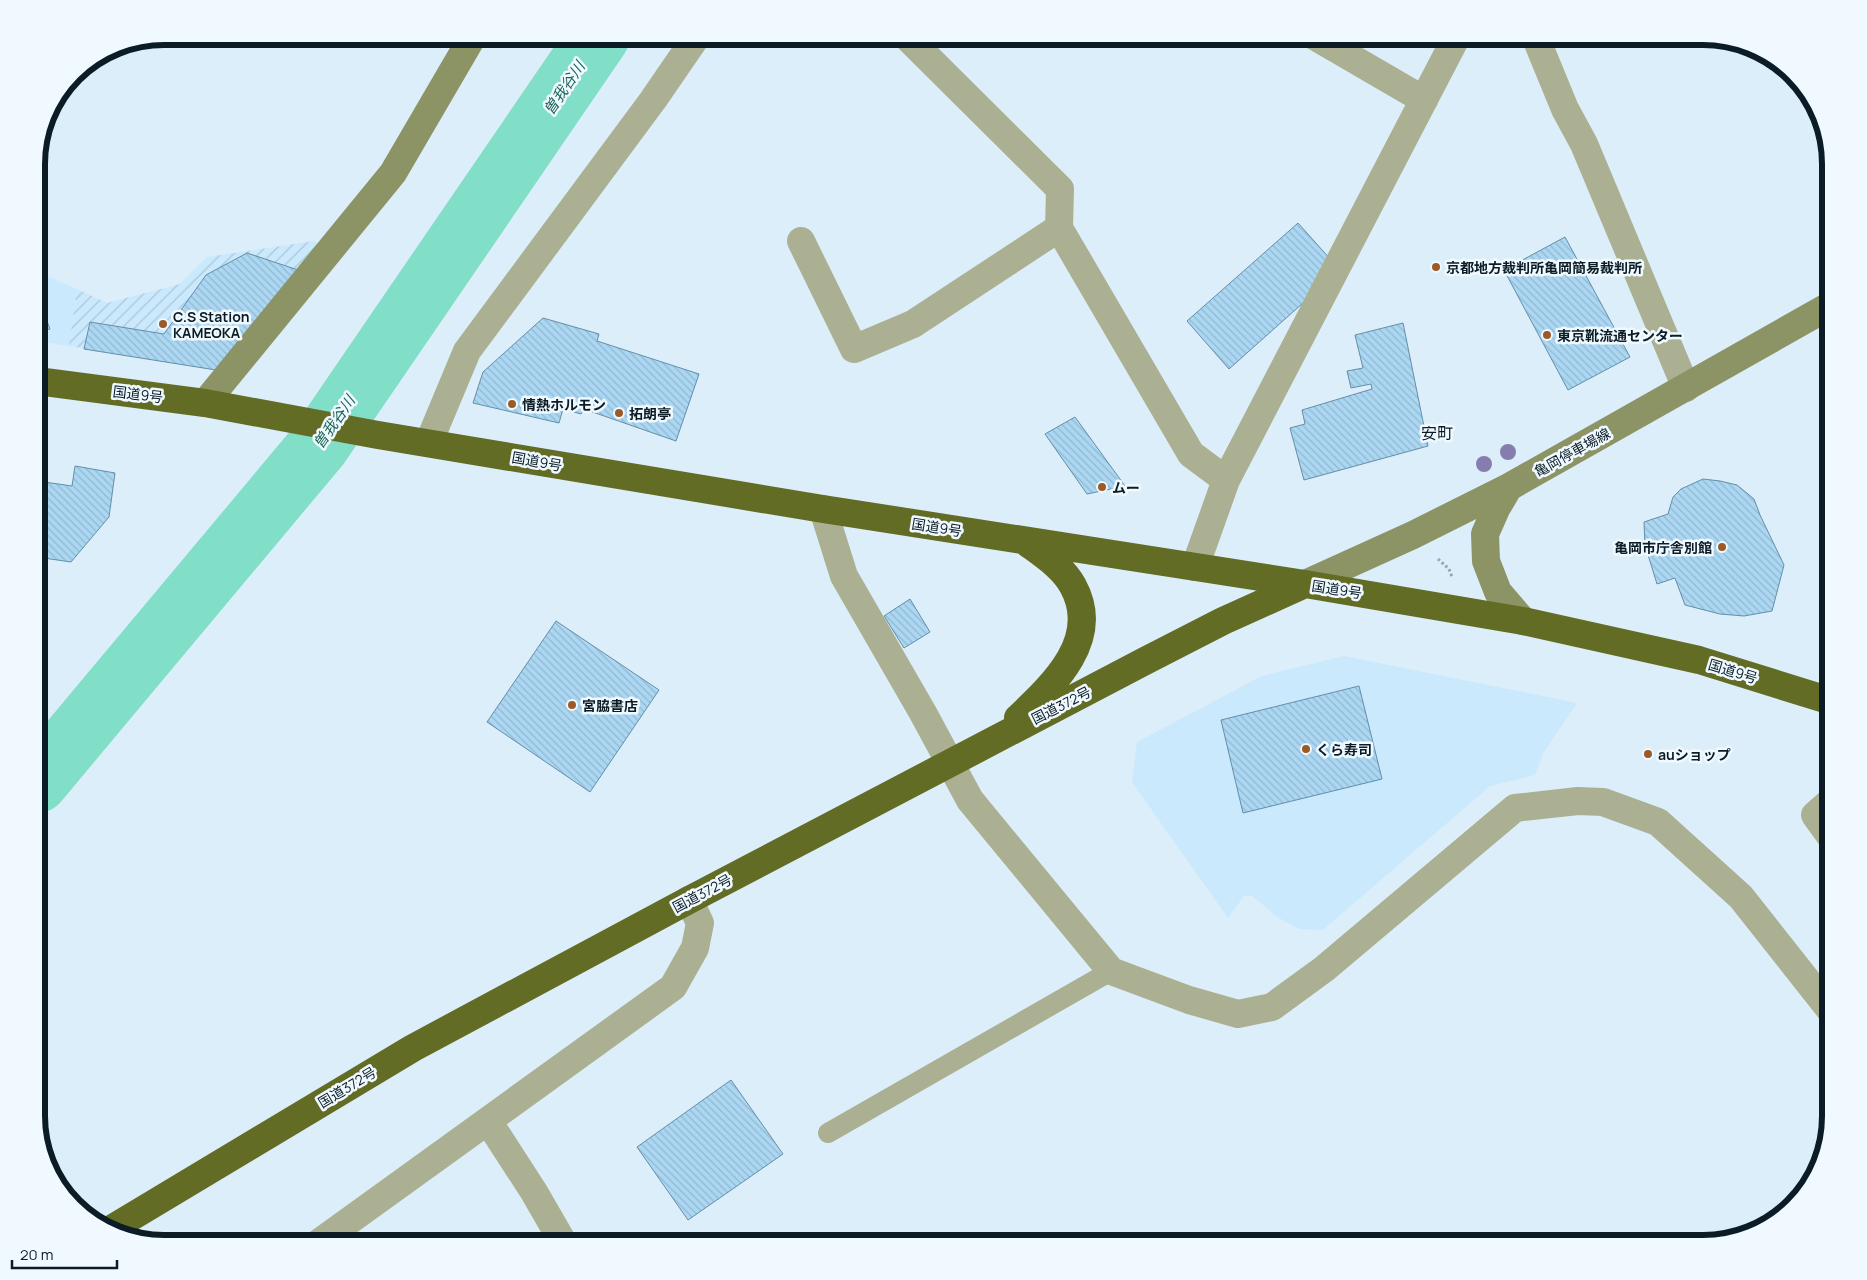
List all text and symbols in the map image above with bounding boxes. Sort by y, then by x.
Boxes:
water label: 曽我谷川 [539,56,591,119]
place label: 京都地方裁判所亀岡簡易裁判所 [1446,258,1642,277]
marker: 京都地方裁判所亀岡簡易裁判所 [1430,261,1442,273]
place label: C.S Station KAMEOKA [173,307,250,342]
marker: C.S Station KAMEOKA [157,318,169,330]
place label: 東京靴流通センター [1557,326,1683,345]
marker: 東京靴流通センター [1541,329,1553,341]
street label: 国道9号 [112,381,164,407]
water label: 曽我谷川 [308,390,361,453]
place label: 情熱ホルモン [522,395,606,414]
marker: 情熱ホルモン [506,398,518,410]
place label: 拓朗亭 [629,404,671,423]
marker: 拓朗亭 [613,407,625,419]
district label: 安町 [1421,422,1453,444]
street label: 亀岡停車場線 [1531,423,1613,481]
street label: 国道9号 [510,447,564,475]
place label: ムー [1112,478,1140,497]
marker: ムー [1096,481,1108,493]
street label: 国道9号 [910,514,964,540]
place label: 亀岡市庁舎別館 [1614,538,1712,557]
marker: 亀岡市庁舎別館 [1716,541,1728,553]
street label: 国道9号 [1310,576,1364,602]
street label: 国道9号 [1706,655,1760,687]
street label: 国道372号 [1028,682,1094,728]
place label: 宮脇書店 [582,696,638,715]
marker: 宮脇書店 [566,699,578,711]
place label: くら寿司 [1316,740,1372,759]
marker: くら寿司 [1300,743,1312,755]
place label: auショップ [1658,745,1731,764]
marker: auショップ [1642,748,1654,760]
street label: 国道372号 [669,869,735,917]
street label: 国道372号 [314,1062,380,1112]
scale bar [12,1238,118,1270]
text: 20 m [20,1244,53,1265]

